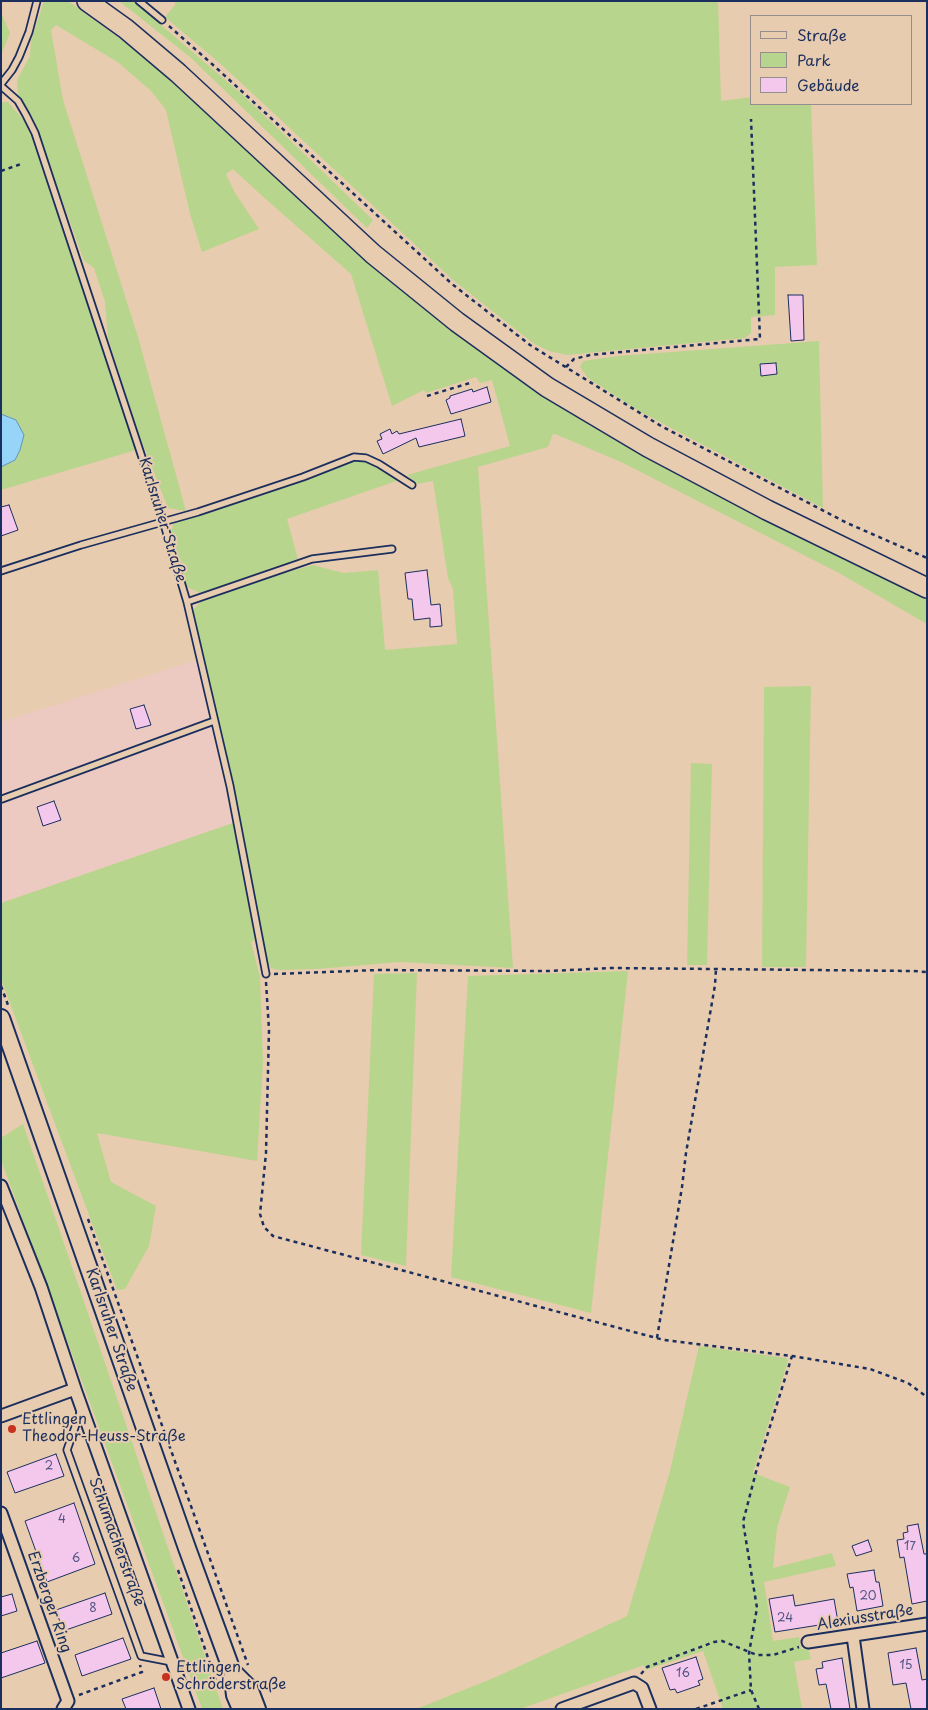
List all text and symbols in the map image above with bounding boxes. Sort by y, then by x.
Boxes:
legend [750,15,913,105]
text: Straße [797,23,847,46]
text: Park [797,48,831,71]
text: Gebäude [797,73,859,96]
street label: Karlsruher Straße [134,455,190,585]
street label: Karlsruher Straße [81,1266,141,1394]
place label: Ettlingen Theodor-Heuss-Straße [22,1411,186,1446]
marker: Ettlingen Theodor-Heuss-Straße [6,1423,18,1435]
house number: 2 [45,1460,53,1474]
street label: Schumacherstraße [84,1475,148,1609]
house number: 4 [58,1513,66,1527]
house number: 17 [904,1540,916,1554]
street label: Erzberger Ring [23,1549,75,1655]
house number: 6 [72,1552,80,1566]
house number: 20 [859,1590,877,1604]
street label: Alexiusstraße [815,1601,915,1635]
house number: 8 [89,1602,97,1616]
house number: 24 [777,1612,793,1626]
place label: Ettlingen Schröderstraße [176,1659,286,1694]
house number: 15 [899,1659,913,1673]
house number: 16 [676,1667,690,1681]
marker: Ettlingen Schröderstraße [160,1671,172,1683]

